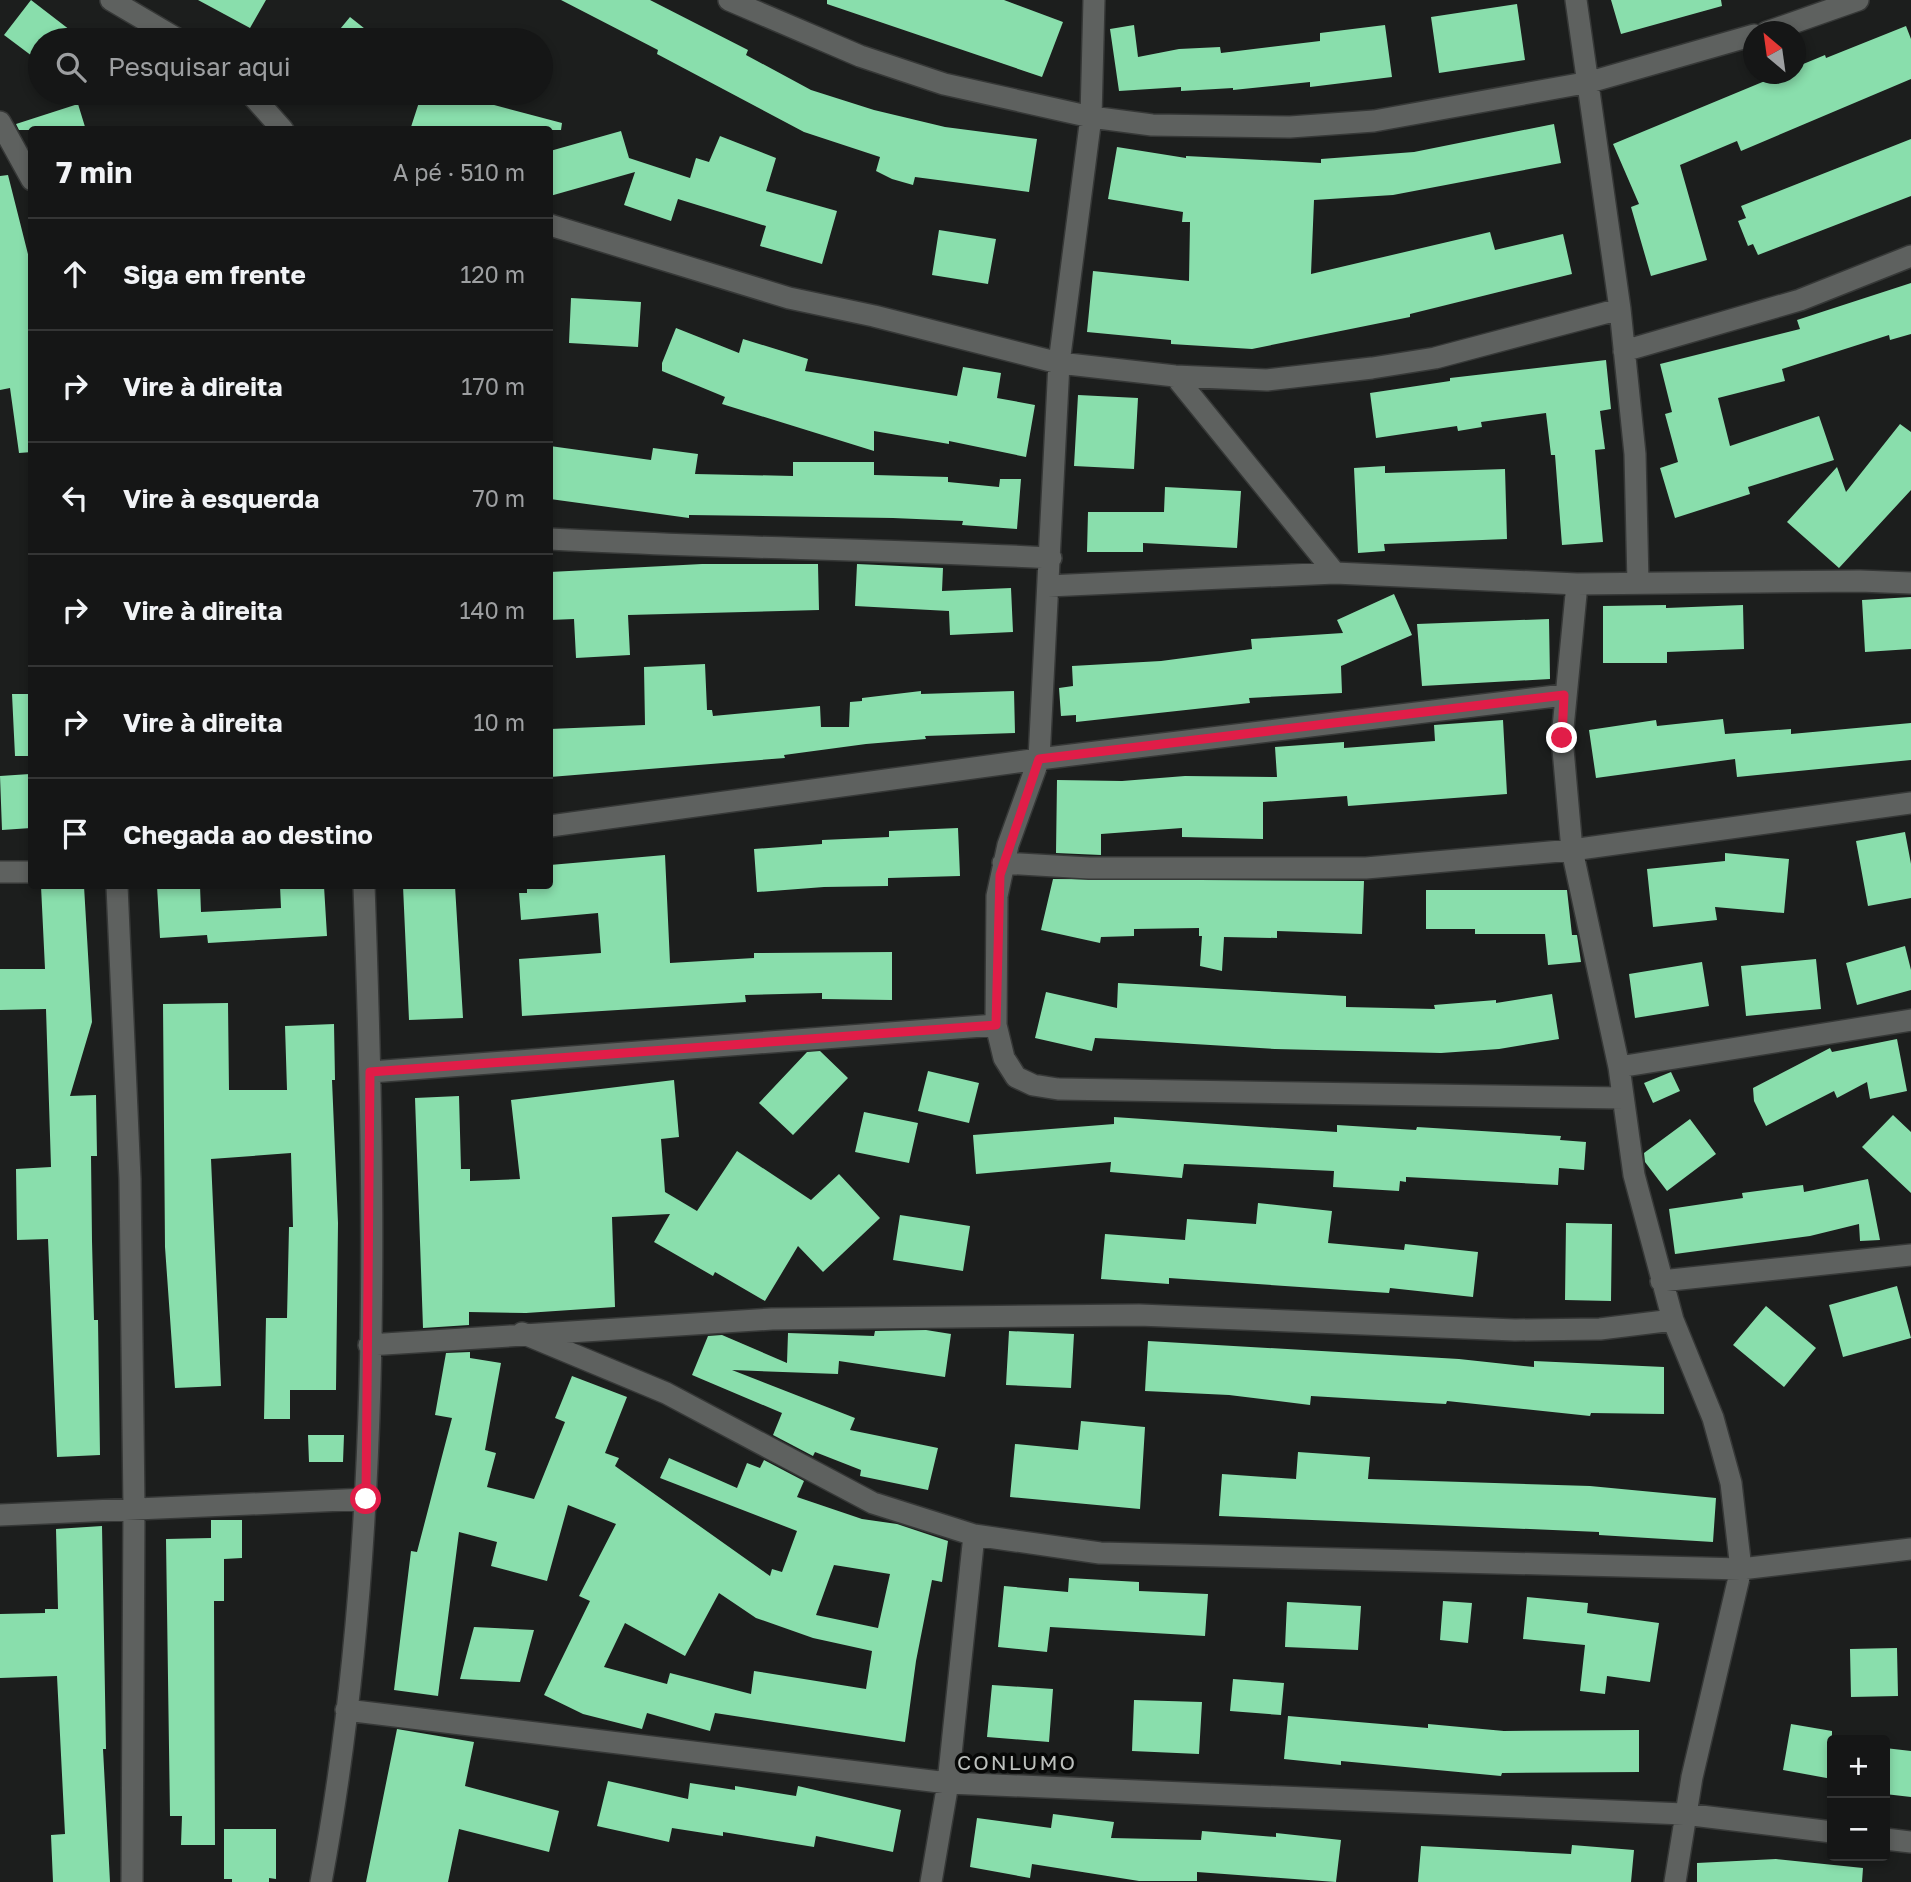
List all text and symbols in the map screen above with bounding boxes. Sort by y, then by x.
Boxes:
north arrow [1743,21,1806,84]
search box [28,28,553,105]
icon: search [52,48,90,86]
text: Pesquisar aqui [108,51,291,82]
text: 7 min [56,154,132,190]
text: A pé · 510 m [393,158,525,186]
icon: ahead [56,255,94,293]
text: Siga em frente [123,259,306,290]
text: 120 m [460,260,525,288]
icon: right [56,367,94,405]
text: Vire à direita [123,371,283,402]
text: 170 m [461,372,525,400]
icon: left [56,479,94,517]
text: Vire à esquerda [123,483,319,514]
text: 70 m [472,484,525,512]
icon: right [56,591,94,629]
text: Vire à direita [123,595,283,626]
text: 140 m [459,596,525,624]
icon: right [56,703,94,741]
text: Vire à direita [123,707,283,738]
text: 10 m [473,708,525,736]
route end [1546,722,1577,753]
icon: arrive [56,815,94,853]
text: Chegada ao destino [123,819,373,850]
route start [350,1483,381,1514]
map controls [1827,1735,1890,1861]
button: + [1827,1735,1890,1798]
district label: CONLUMO [957,1749,1077,1775]
button: − [1827,1798,1890,1861]

